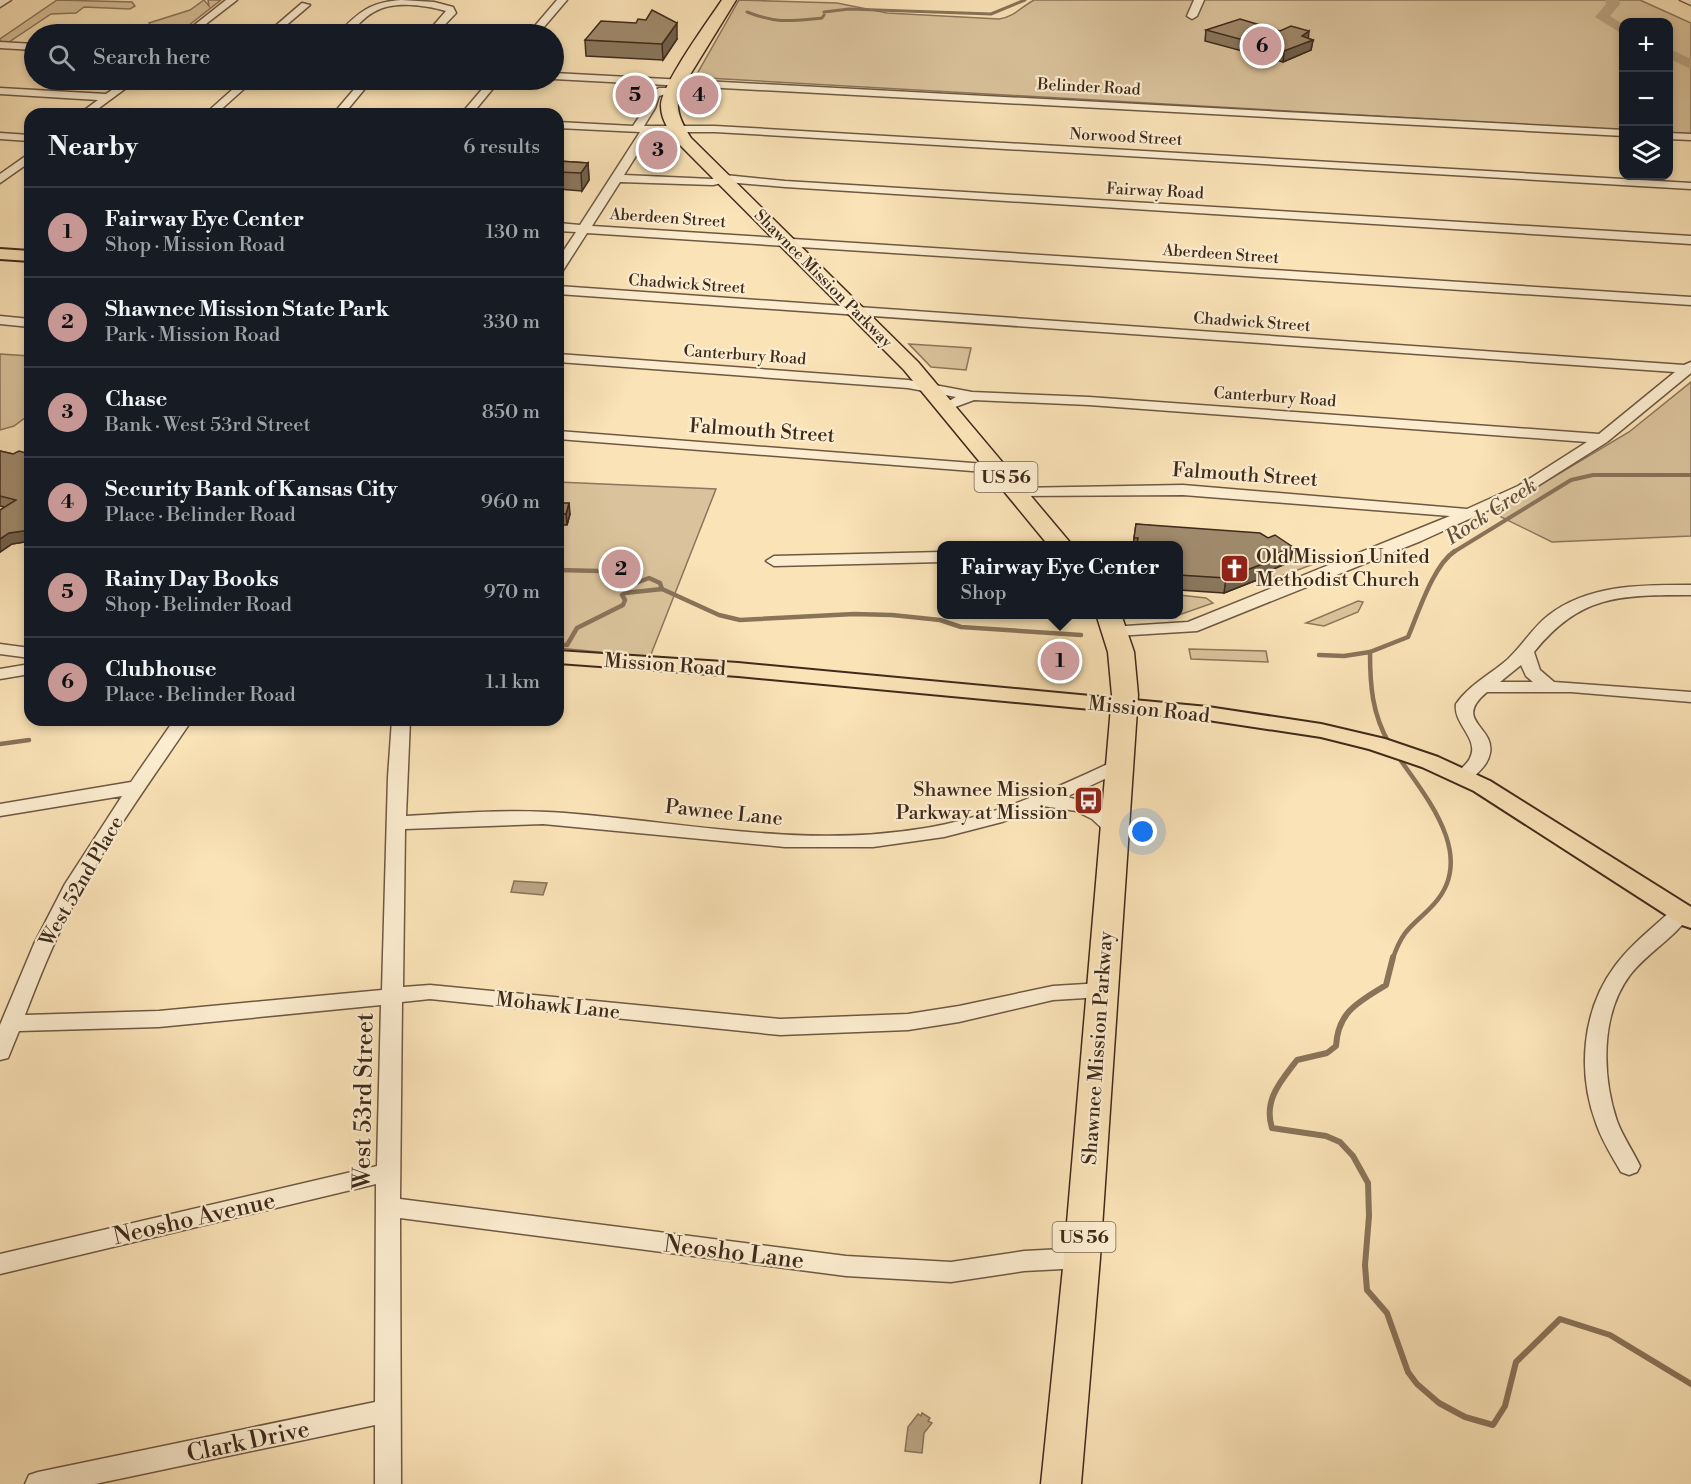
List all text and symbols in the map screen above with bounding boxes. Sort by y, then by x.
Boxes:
map controls [1619,18,1673,180]
button: + [1619,18,1673,72]
search box [24,24,564,90]
pin: 6 [1242,24,1282,68]
icon: search [45,41,78,74]
text: Search here [93,44,210,71]
pin: 5 [616,72,654,118]
pin: 4 [680,72,718,118]
button: − [1619,72,1673,126]
street label: Belinder Road [1036,74,1141,100]
street label: Norwood Street [1069,124,1183,150]
button: layers [1619,126,1673,180]
pin: 3 [638,128,678,172]
text: Nearby [48,131,138,163]
text: 6 results [463,135,540,160]
street label: Fairway Road [1106,178,1204,204]
street label: Aberdeen Street [608,204,727,232]
street label: Shawnee Mission Parkway [750,205,897,352]
text: Fairway Eye Center [105,206,304,233]
text: 1 [63,220,72,245]
text: 130 m [485,220,540,245]
text: Shop · Mission Road [105,233,285,258]
street label: Aberdeen Street [1161,240,1280,268]
street label: Chadwick Street [628,270,746,298]
text: Shawnee Mission State Park [105,296,389,323]
street label: Chadwick Street [1193,308,1311,336]
text: 2 [61,310,74,335]
text: 330 m [483,310,540,335]
text: Park · Mission Road [105,323,280,348]
street label: Canterbury Road [683,341,807,369]
street label: Canterbury Road [1213,383,1337,411]
text: Chase [105,386,167,413]
text: 3 [61,400,74,425]
text: 850 m [482,400,540,425]
text: Bank · West 53rd Street [105,413,311,438]
street label: Falmouth Street [688,414,835,449]
street label: Falmouth Street [1171,458,1318,493]
road number: US 56 [974,462,1038,492]
water label: Rock Creek [1440,473,1542,552]
text: Security Bank of Kansas City [105,476,397,503]
text: 4 [61,490,74,515]
text: 960 m [481,490,540,515]
text: Place · Belinder Road [105,503,296,528]
popup [937,541,1183,619]
place label: Old Mission United Methodist Church [1256,545,1430,593]
pin: 2 [602,546,640,592]
church icon: Old Mission United Methodist Church [1219,552,1251,584]
text: Fairway Eye Center [960,554,1160,581]
text: Rainy Day Books [105,566,279,593]
text: 5 [61,580,74,605]
text: 970 m [483,580,540,605]
text: Shop [960,581,1007,606]
text: Shop · Belinder Road [105,593,292,618]
pin: 1 [1040,638,1080,684]
street label: Mission Road [603,649,727,682]
text: Clubhouse [105,656,217,683]
text: 6 [61,670,74,695]
text: 1.1 km [486,670,540,695]
text: Place · Belinder Road [105,683,296,708]
street label: Mission Road [1087,692,1211,729]
place label: Shawnee Mission Parkway at Mission [896,778,1068,826]
bus stop icon: Shawnee Mission Parkway at Mission [1073,784,1105,816]
street label: Pawnee Lane [664,795,784,832]
street label: West 52nd Place [34,812,130,952]
your location [1128,817,1157,846]
street label: Shawnee Mission Parkway [1078,930,1119,1166]
street label: Mohawk Lane [495,988,621,1025]
street label: West 53rd Street [347,1012,381,1191]
street label: Neosho Avenue [110,1186,278,1252]
road number: US 56 [1052,1222,1116,1252]
street label: Neosho Lane [662,1230,806,1276]
street label: Clark Drive [184,1414,312,1470]

